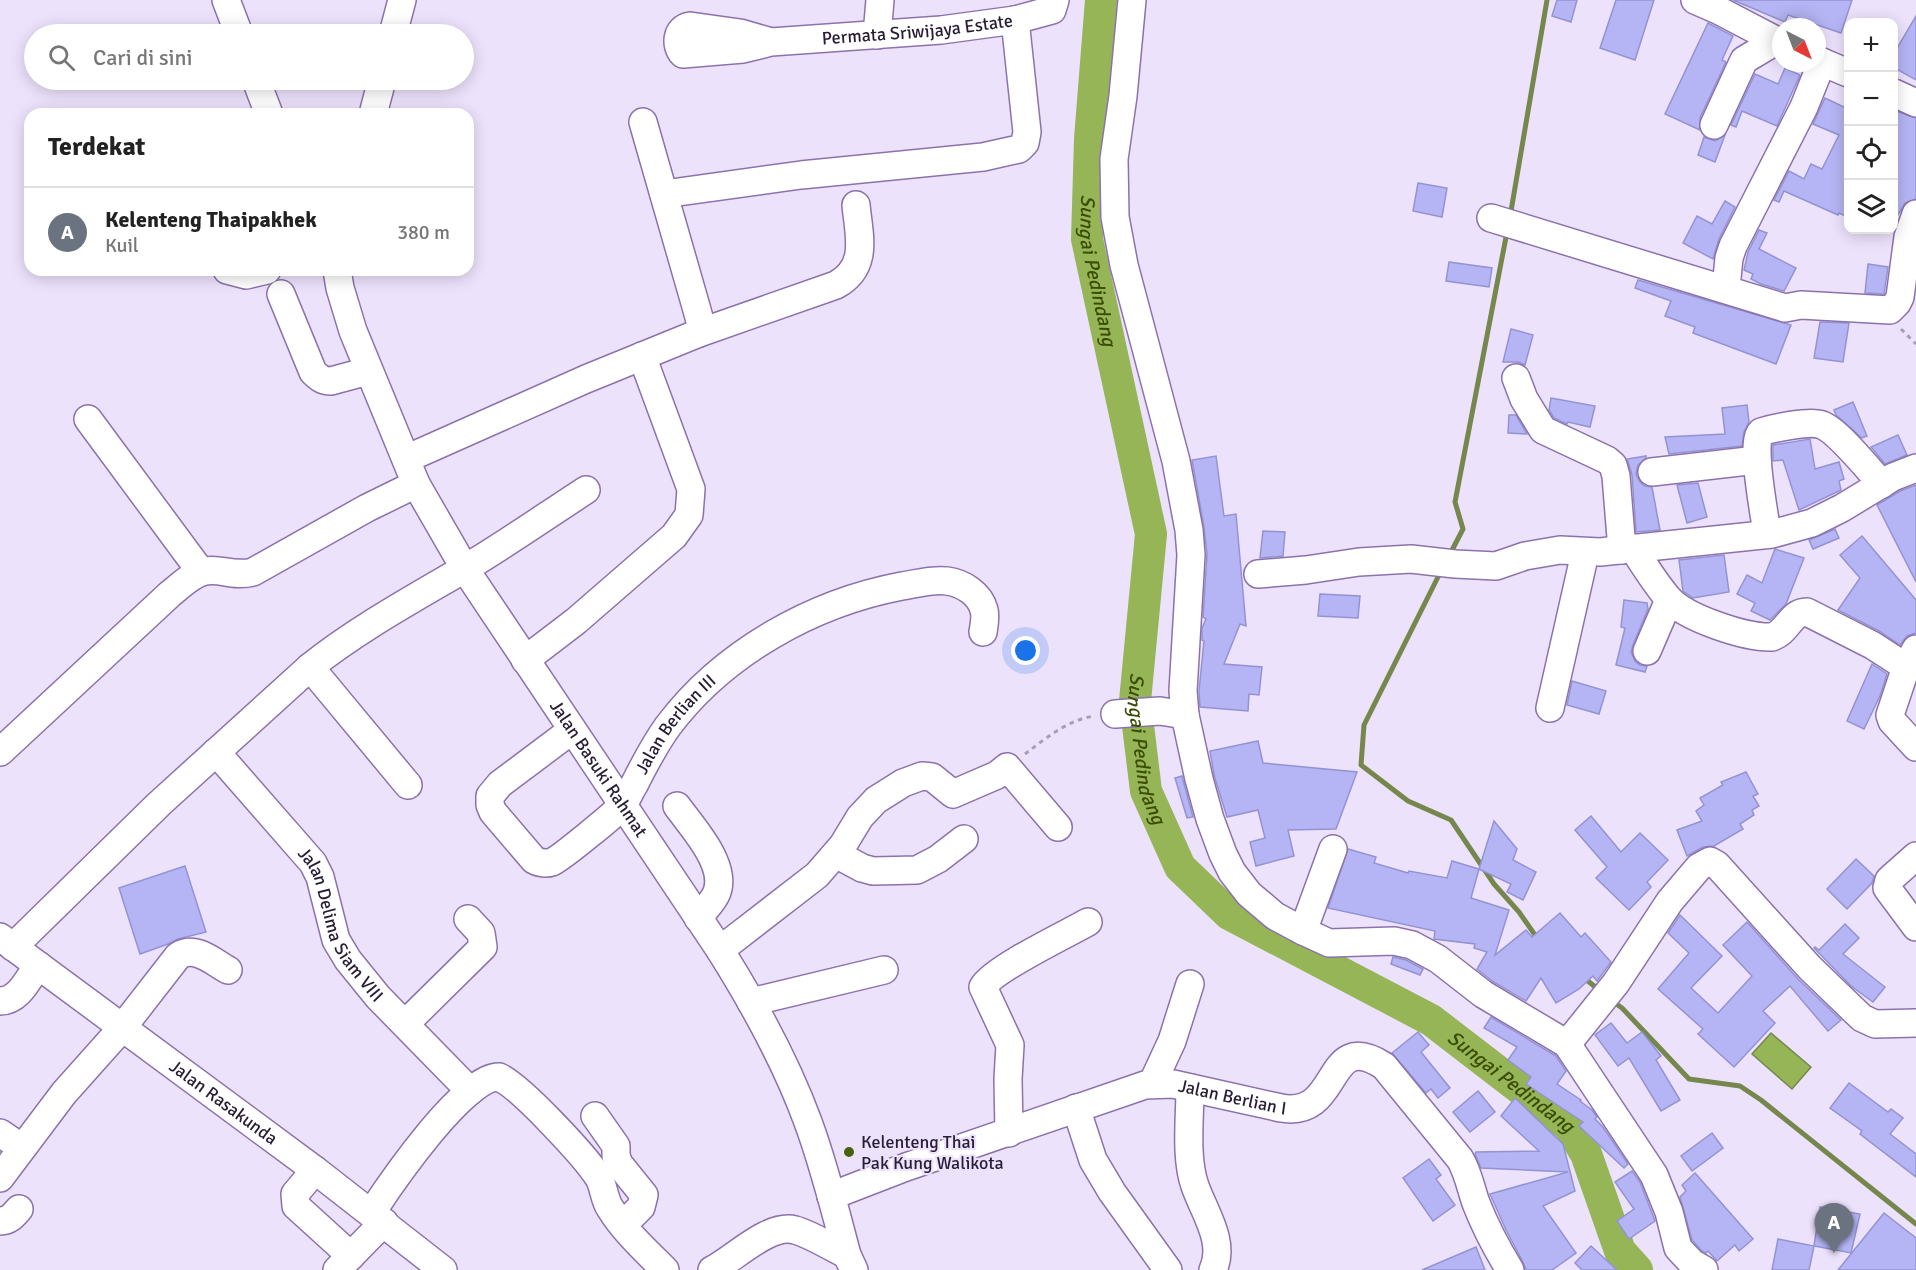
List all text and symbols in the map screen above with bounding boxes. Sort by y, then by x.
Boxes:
street label: Permata Sriwijaya Estate [821,9,1014,49]
north arrow [1772,18,1826,72]
map controls [1844,18,1898,234]
button: + [1844,18,1898,72]
search box [24,24,474,90]
icon: search [45,41,78,74]
text: Cari di sini [93,44,193,71]
button: − [1844,72,1898,126]
button: locate [1844,126,1898,180]
text: Terdekat [48,131,145,163]
button: layers [1844,180,1898,234]
water label: Sungai Pedindang [1074,194,1122,350]
text: Kelenteng Thaipakhek [105,206,317,233]
text: A [61,220,74,245]
text: 380 m [397,220,450,245]
text: Kuil [105,233,139,258]
your location [1011,636,1040,665]
street label: Jalan Berlian III [630,669,720,778]
water label: Sungai Pedindang [1121,672,1172,830]
street label: Jalan Basuki Rahmat [545,696,652,841]
street label: Jalan Delima Siam VIII [293,843,388,1007]
water label: Sungai Pedindang [1442,1025,1580,1139]
street label: Jalan Rasakunda [165,1055,282,1150]
street label: Jalan Berlian I [1176,1075,1288,1120]
place label: Kelenteng Thai Pak Kung Walikota [861,1131,1004,1174]
marker: Kelenteng Thai Pak Kung Walikota [842,1145,856,1159]
pin: A [1814,1204,1854,1253]

